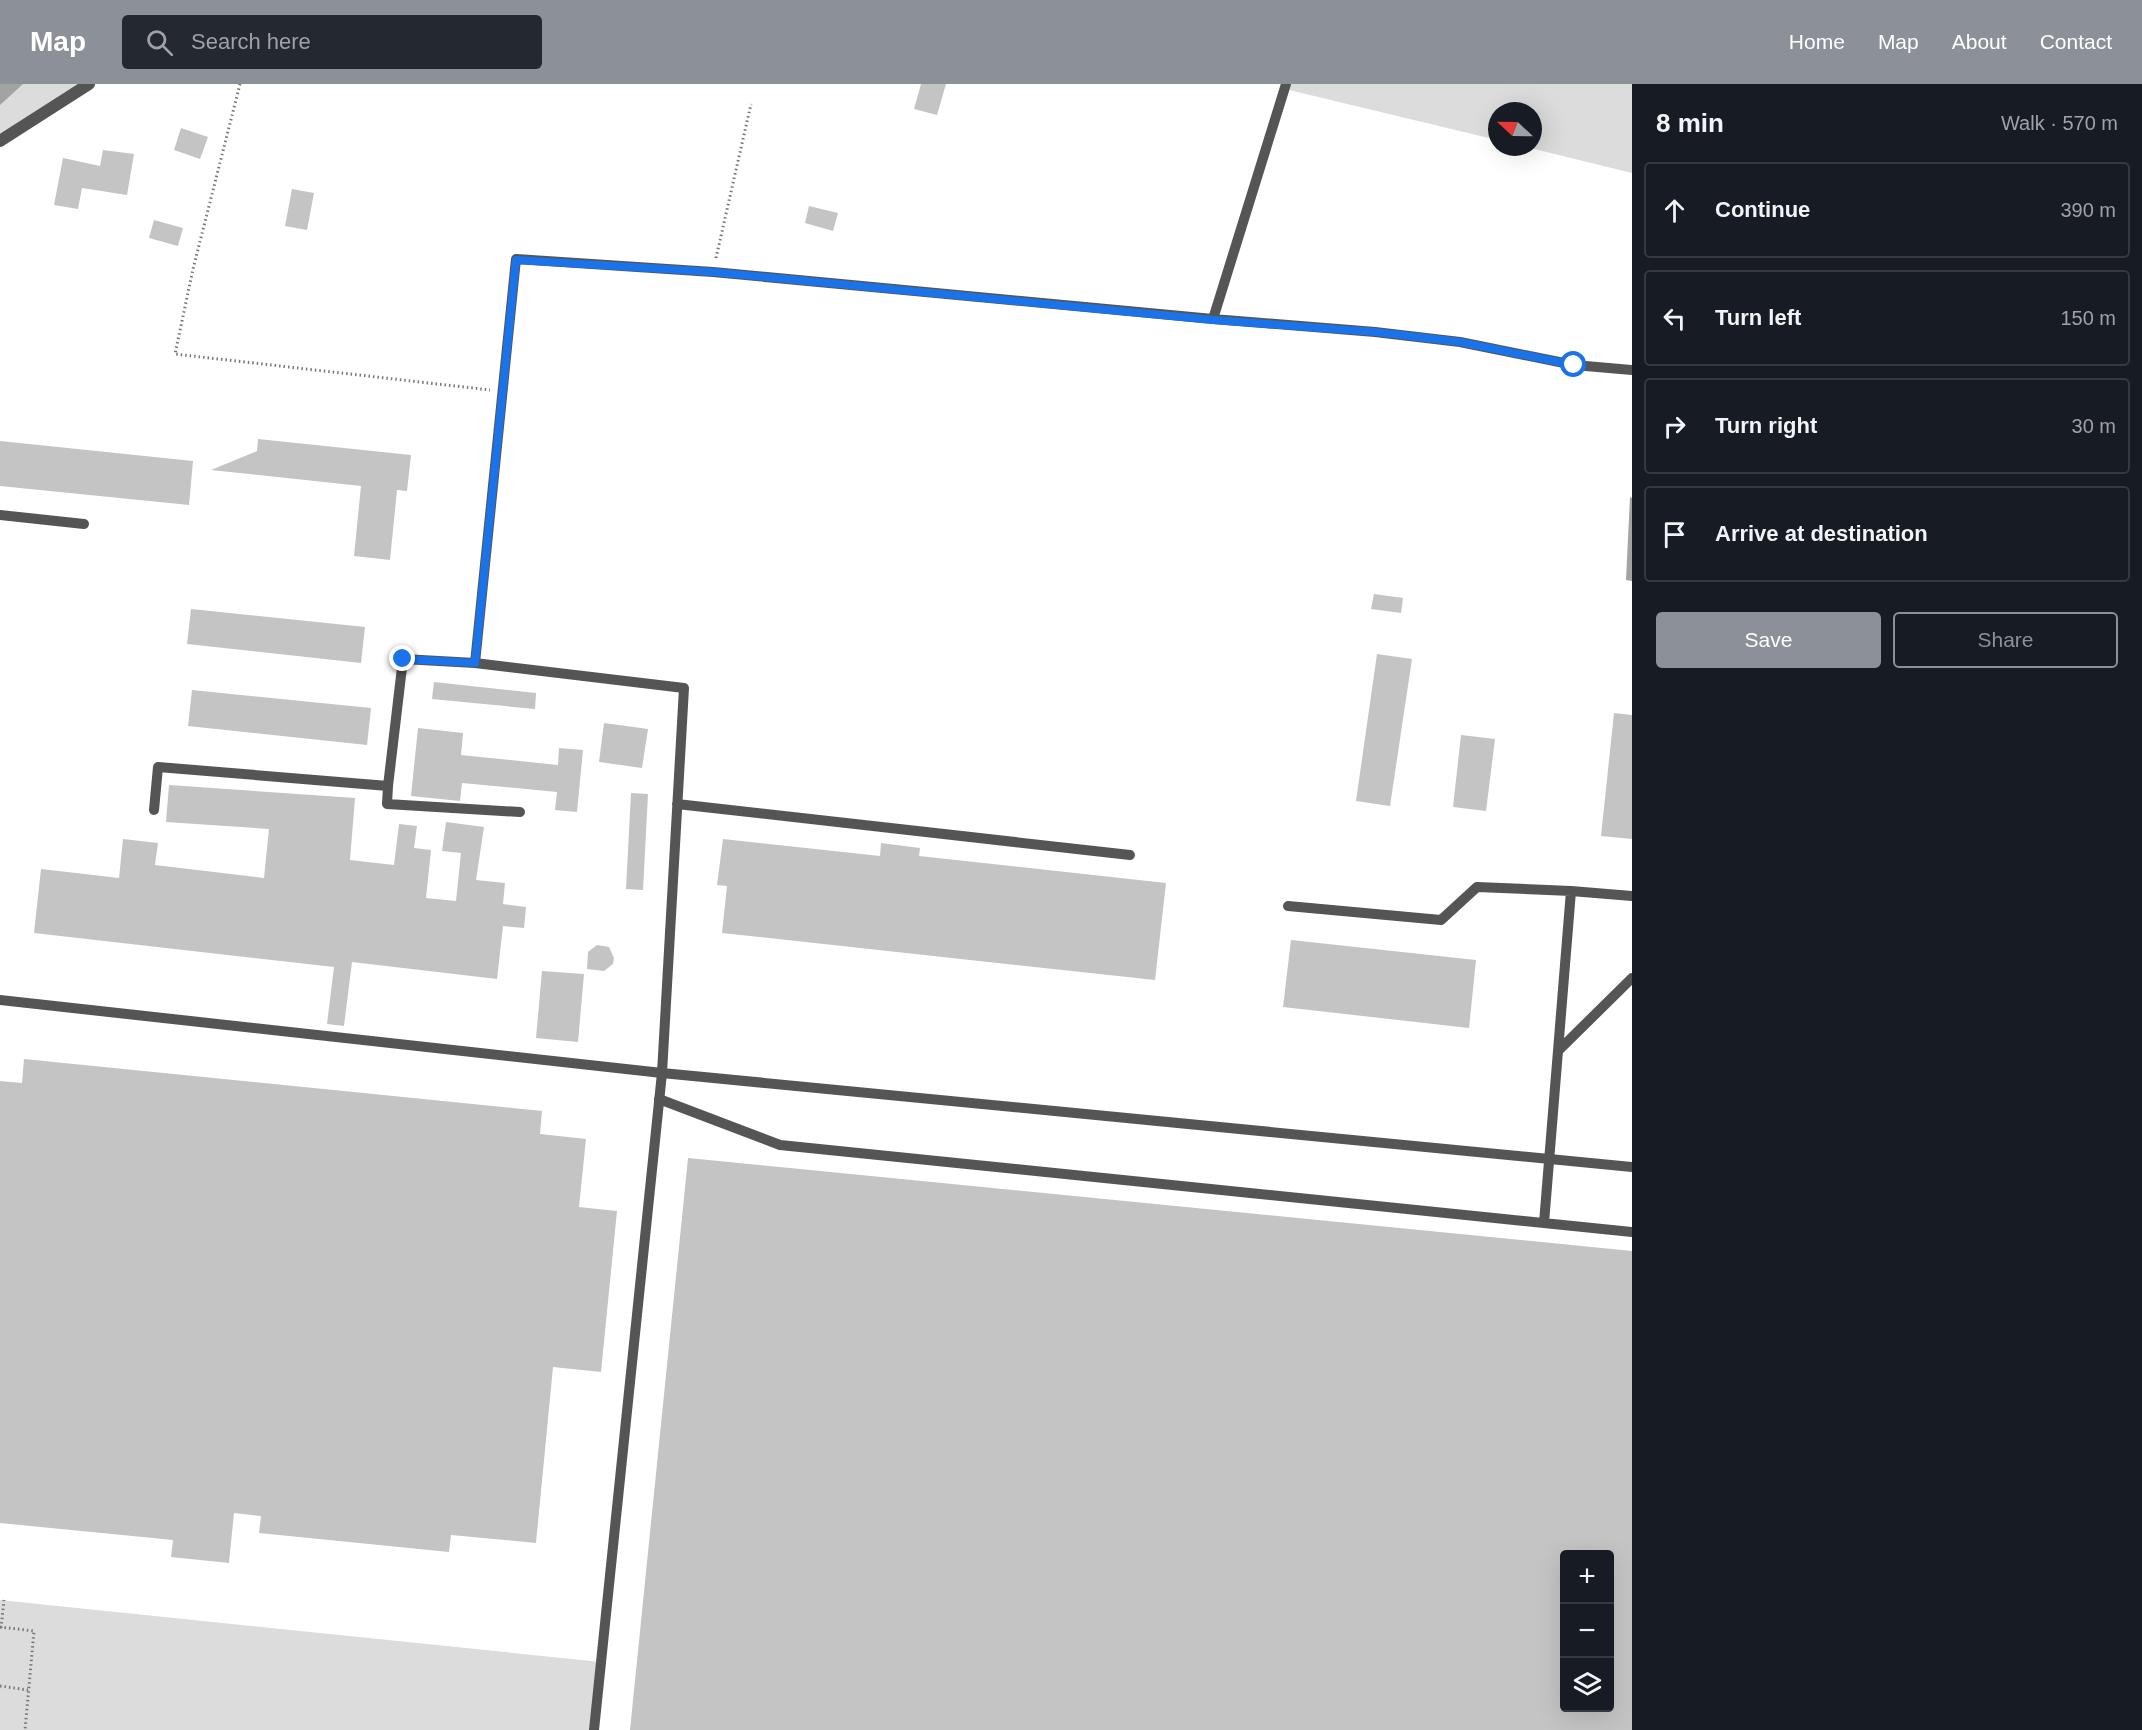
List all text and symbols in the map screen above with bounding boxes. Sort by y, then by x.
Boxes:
search box [122,15,542,69]
text: Map [30,26,86,57]
icon: search [143,26,176,59]
text: Search here [191,29,311,54]
text: Home [1789,30,1845,53]
text: Map [1878,30,1919,53]
text: About [1952,30,2007,53]
text: Contact [2040,30,2112,53]
north arrow [1488,102,1542,156]
text: 8 min [1656,108,1724,138]
text: Walk · 570 m [2001,112,2118,134]
icon: ahead [1658,194,1691,227]
text: Continue [1715,197,1810,222]
text: 390 m [2060,199,2116,221]
icon: left [1658,302,1691,335]
text: Turn left [1715,305,1801,330]
text: 150 m [2060,307,2116,329]
route start [1560,351,1586,377]
icon: right [1658,410,1691,443]
text: Turn right [1715,413,1817,438]
text: 30 m [2072,415,2116,437]
icon: arrive [1658,518,1691,551]
text: Arrive at destination [1715,521,1928,546]
button: Save [1656,612,1881,668]
button: Share [1893,612,2118,668]
route end [389,645,415,671]
map controls [1560,1550,1614,1712]
button: + [1560,1550,1614,1604]
button: − [1560,1604,1614,1658]
button: layers [1560,1658,1614,1712]

